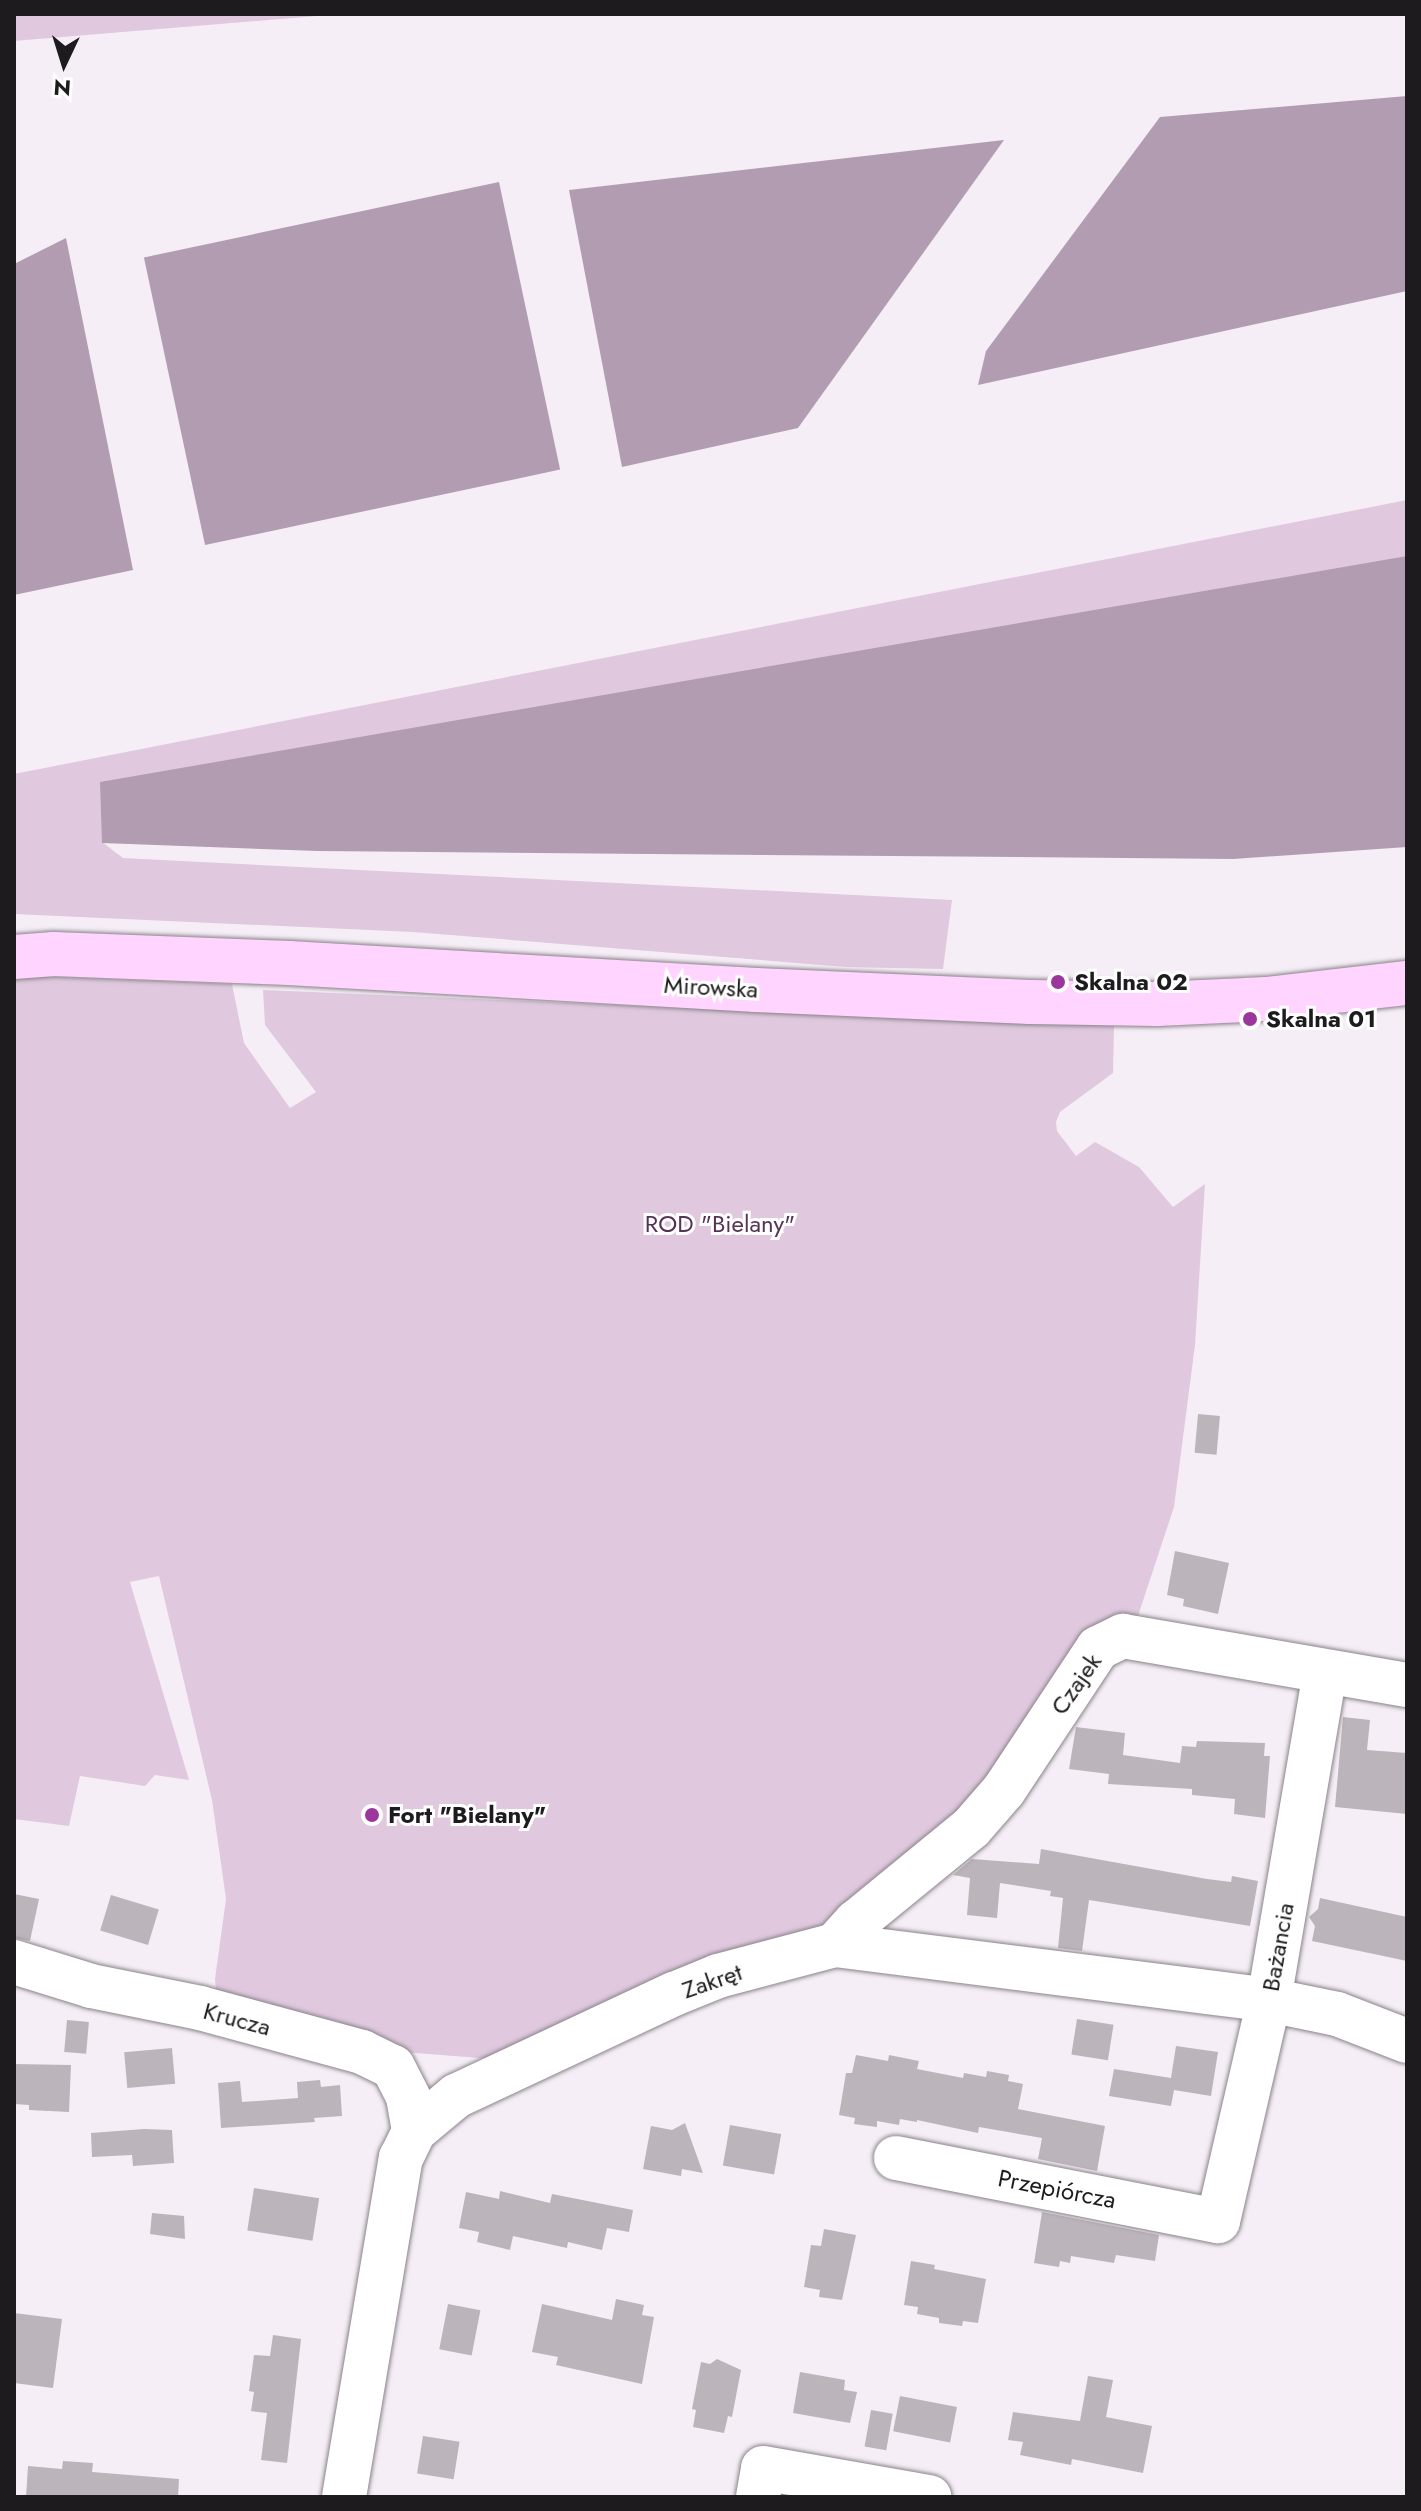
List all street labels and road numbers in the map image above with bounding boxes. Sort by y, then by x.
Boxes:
street label: Mirowska [663,970,759,1004]
street label: Czajek [1045,1648,1107,1720]
street label: Bażancia [1256,1900,1300,1994]
street label: Zakręt [678,1957,746,2005]
street label: Krucza [200,1996,274,2042]
street label: Przepiórcza [996,2163,1118,2215]

